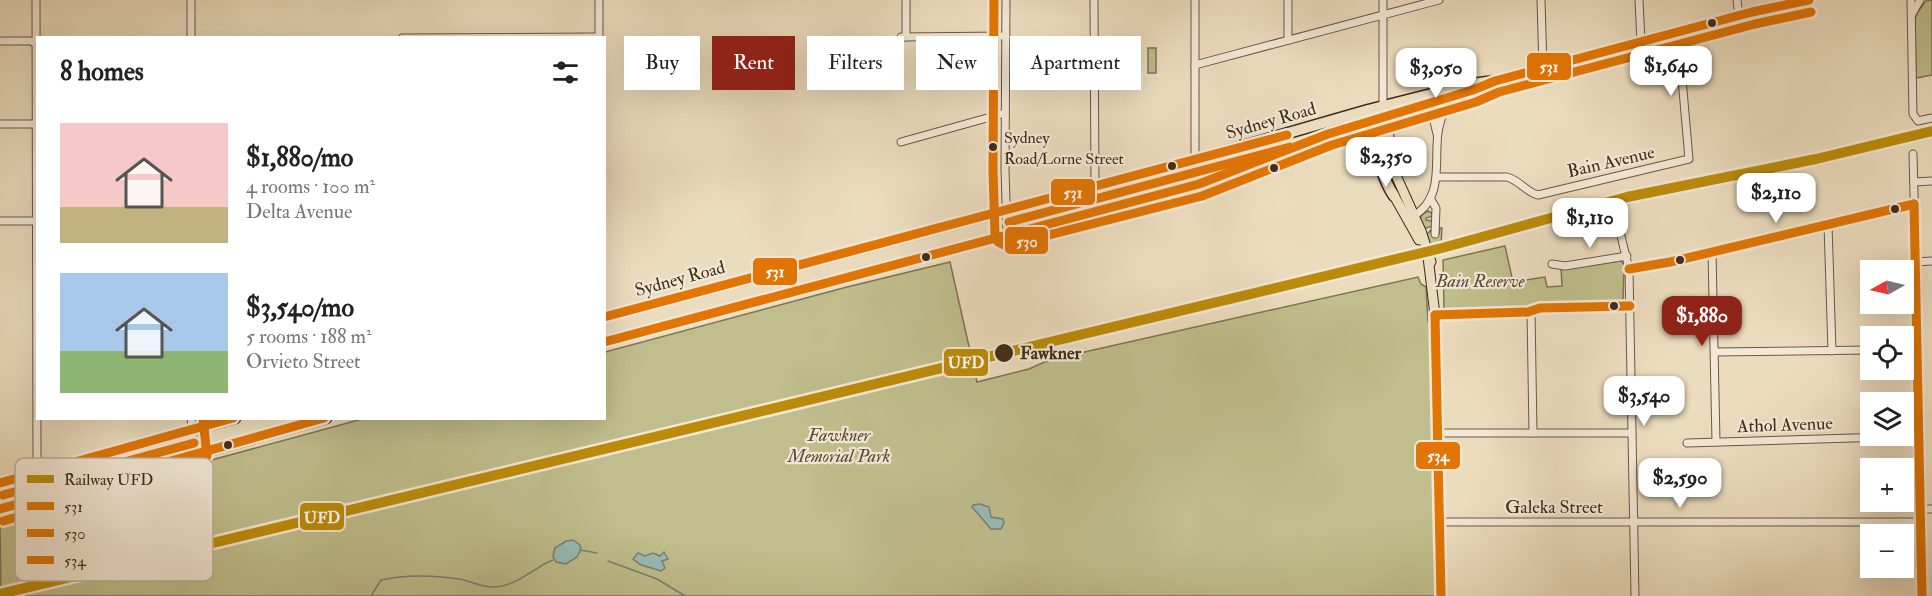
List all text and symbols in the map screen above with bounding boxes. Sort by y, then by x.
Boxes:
unlabelled marker [1706,17,1718,29]
chip: Buy [624,36,700,90]
chip: Rent [712,36,795,90]
chip: Filters [807,36,904,90]
chip: New [916,36,998,90]
chip: Apartment [1010,36,1141,90]
pin: $1,640 [1622,46,1720,97]
pin: $3,050 [1387,48,1485,99]
line badge: 531 [1526,52,1572,81]
text: $1,640 [1644,53,1698,78]
text: $3,050 [1410,55,1462,80]
text: 8 homes [60,56,144,88]
icon: filters [549,56,582,89]
text: 531 [1540,57,1559,77]
street label: Sydney Road [1223,97,1319,145]
place label: Sydney Road/Lorne Street [1004,128,1124,169]
pin: $2,350 [1337,137,1435,188]
marker: Sydney Road/Lorne Street [987,141,999,153]
street label: Bain Avenue [1565,141,1657,183]
text: $1,880/mo [246,142,353,174]
text: $2,350 [1360,144,1412,169]
icon: home [108,147,180,219]
unlabelled marker [1166,160,1178,172]
unlabelled marker [1268,162,1280,174]
pin: $2,110 [1727,173,1825,224]
text: 4 rooms · 100 m² [246,174,375,199]
line badge: 531 [1050,178,1096,206]
text: $2,110 [1751,180,1801,205]
text: 531 [1064,183,1083,203]
pin: $1,110 [1541,198,1639,249]
text: Delta Avenue [246,199,352,224]
unlabelled marker [1889,203,1901,215]
text: $1,110 [1566,205,1614,230]
line badge: 530 [1004,226,1049,255]
text: 530 [1016,232,1038,252]
unlabelled marker [920,251,932,263]
unlabelled marker [1674,254,1686,266]
street label: Sydney Road [632,256,728,302]
line badge: 531 [752,257,798,286]
north arrow [1860,260,1914,314]
map controls [1860,260,1914,578]
text: 531 [766,262,785,282]
park label: Bain Reserve [1435,270,1525,293]
text: $3,540/mo [246,292,354,324]
pin: $1,880 [1653,296,1751,347]
icon: home [108,297,180,369]
unlabelled marker [1608,300,1620,312]
text: $1,880 [1676,303,1728,328]
text: 5 rooms · 188 m² [246,324,372,349]
button: locate [1860,326,1914,380]
marker: Fawkner [993,342,1015,364]
place label: Fawkner [1020,342,1081,365]
line badge: UFD [943,348,989,377]
text: Orvieto Street [246,349,361,374]
text: UFD [948,353,984,373]
pin: $3,540 [1595,376,1693,427]
text: $3,540 [1618,383,1670,408]
button: layers [1860,392,1914,446]
street label: Athol Avenue [1736,412,1834,438]
park label: Fawkner Memorial Park [787,424,890,468]
unlabelled marker [222,439,234,451]
line badge: 534 [1415,441,1461,470]
text: 534 [1427,446,1450,466]
legend [15,458,213,581]
pin: $2,590 [1631,458,1729,509]
button: + [1860,458,1914,512]
text: $2,590 [1652,465,1708,490]
text: Railway UFD [64,470,153,490]
street label: Galeka Street [1505,496,1603,519]
text: 531 [64,497,83,517]
line badge: UFD [299,502,345,531]
text: UFD [304,508,340,528]
text: 530 [64,524,85,544]
button: − [1860,524,1914,578]
text: 534 [64,551,87,571]

